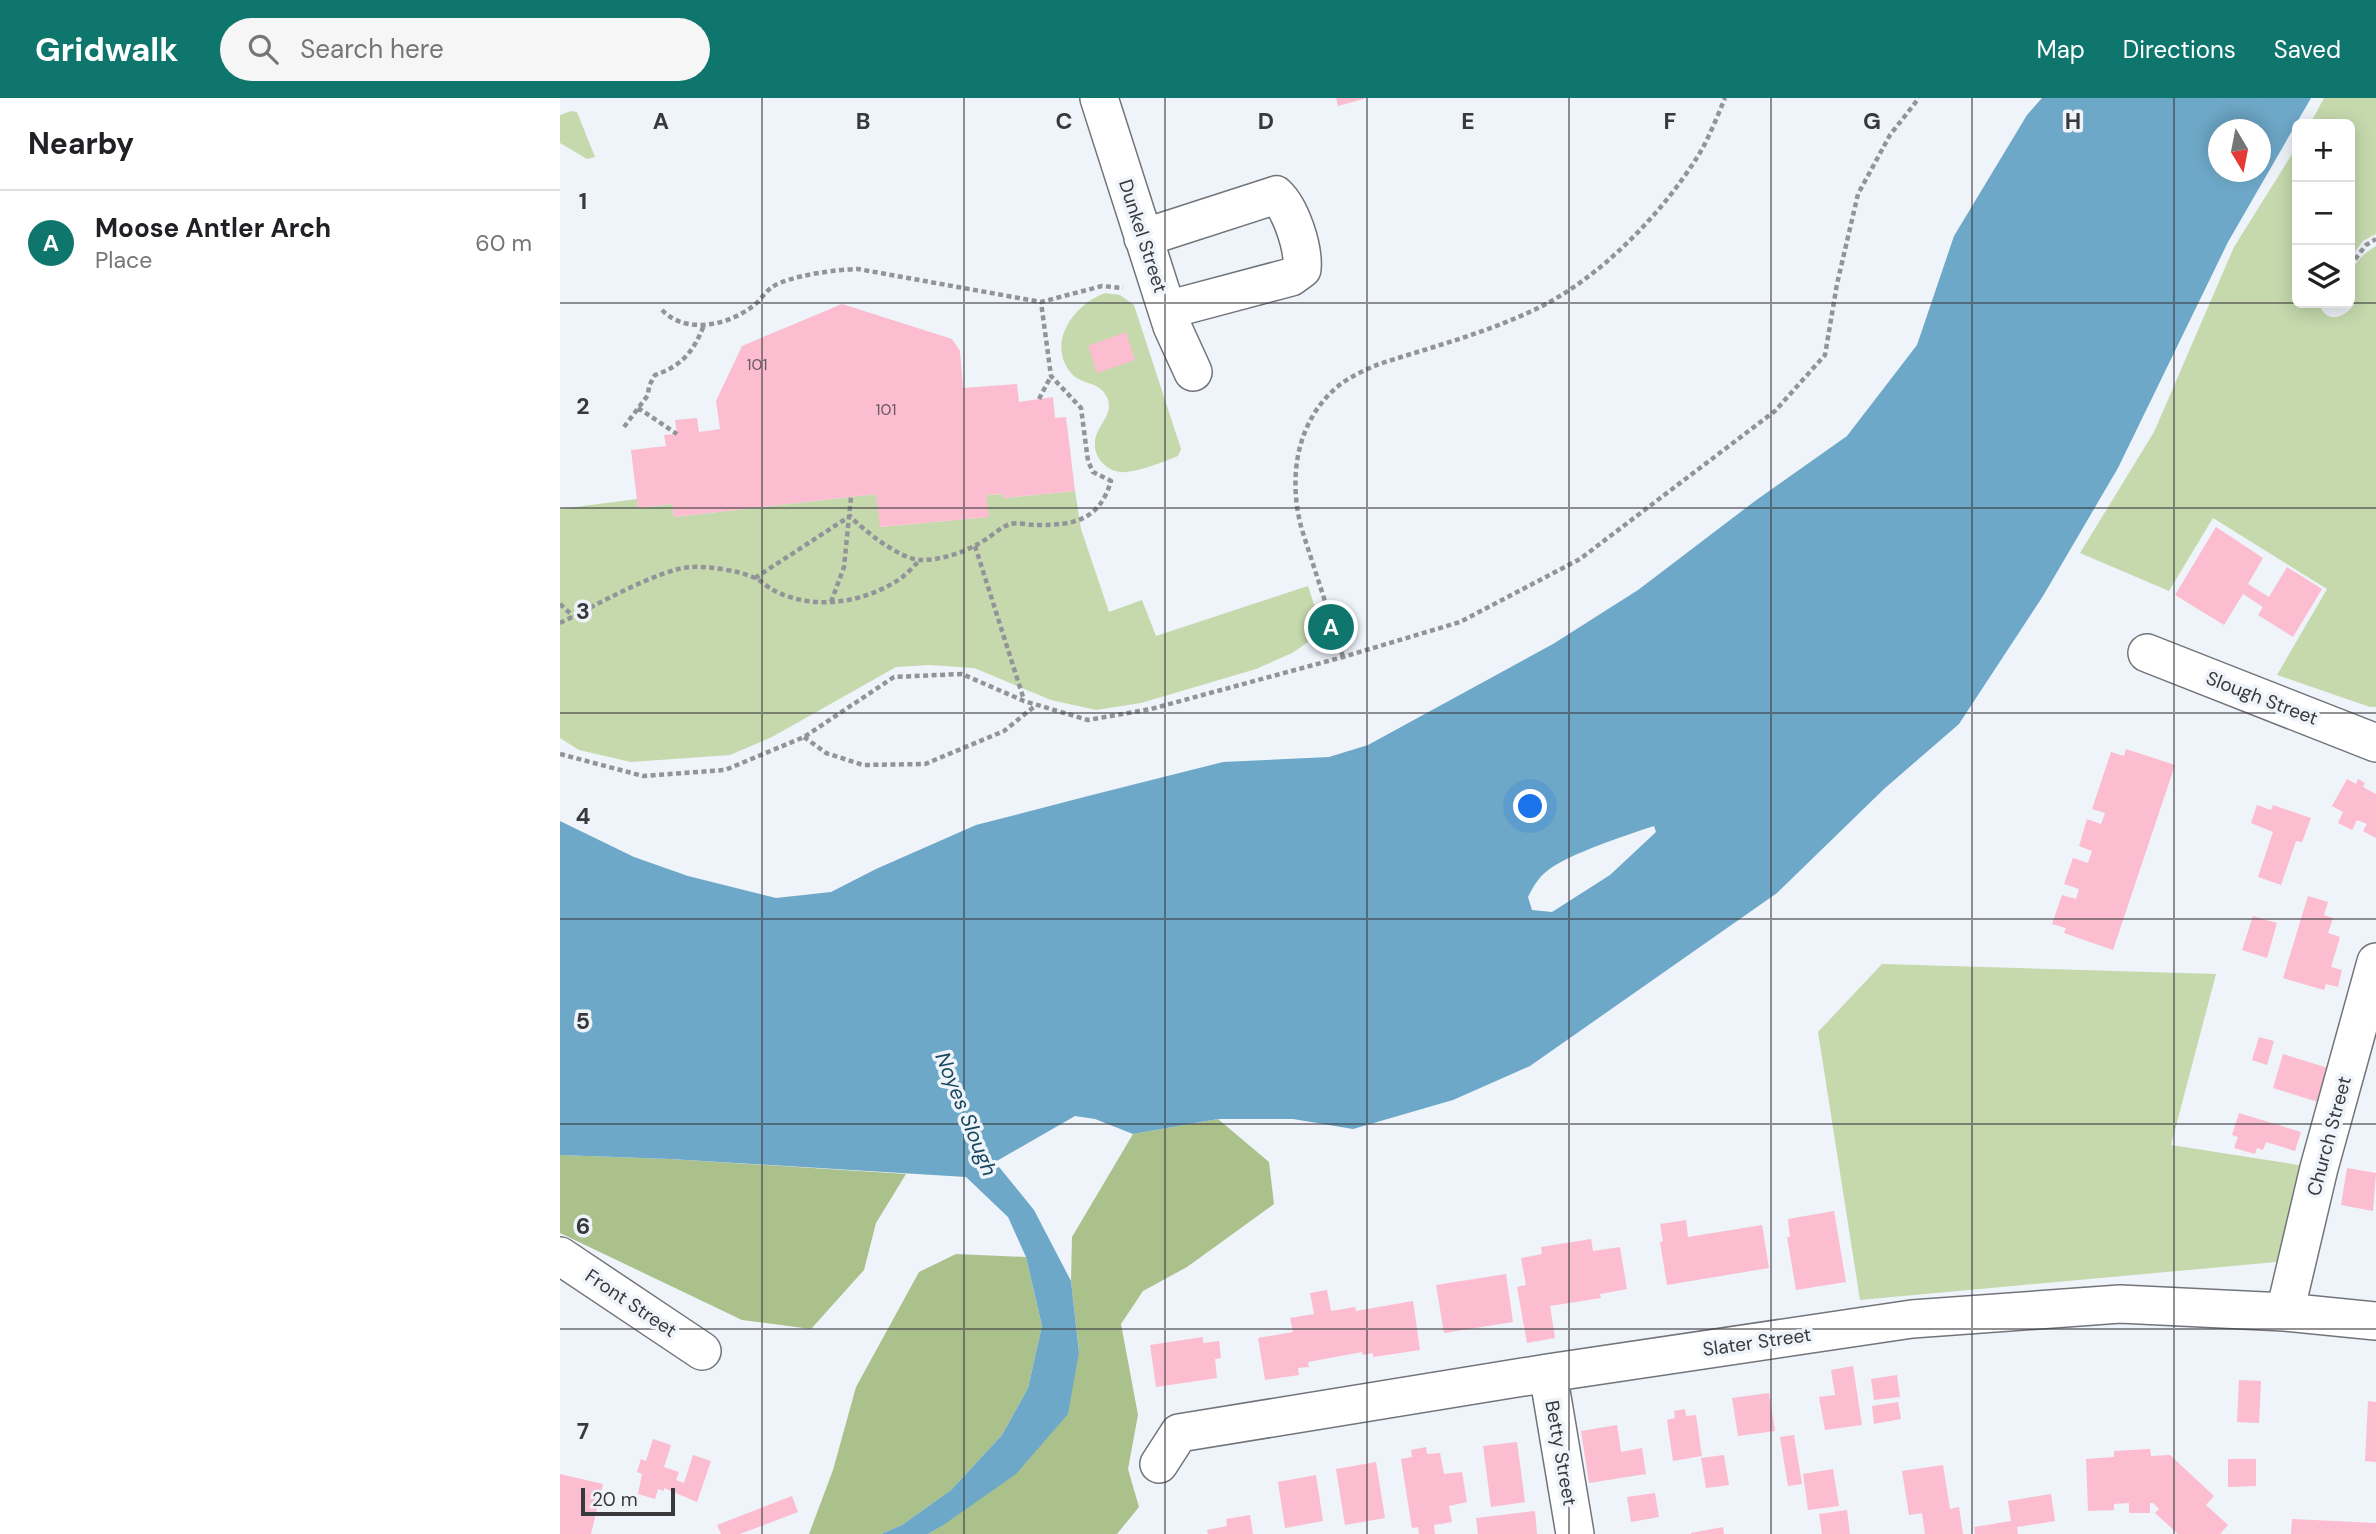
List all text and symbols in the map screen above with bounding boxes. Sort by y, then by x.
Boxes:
search box [220,18,710,81]
text: Gridwalk [35,28,178,71]
icon: search [244,30,282,68]
text: Search here [300,32,444,66]
text: Map [2037,34,2085,65]
text: Directions [2123,34,2236,65]
text: Saved [2274,34,2341,65]
text: A [653,106,669,136]
text: B [856,106,870,136]
text: C [1056,106,1072,136]
text: D [1258,106,1274,136]
text: E [1461,106,1475,136]
text: F [1664,106,1677,136]
text: G [1863,106,1881,136]
text: H [2065,106,2081,136]
north arrow [2208,119,2271,182]
map controls [2292,119,2355,308]
button: + [2292,119,2355,182]
text: Nearby [28,124,134,163]
street label: Dunkel Street [1113,176,1173,296]
button: − [2292,182,2355,245]
text: 1 [579,186,587,216]
text: Moose Antler Arch [95,211,331,245]
text: A [43,228,59,258]
text: 60 m [475,228,532,258]
text: Place [95,245,152,275]
button: layers [2292,245,2355,308]
house number: 101 [747,354,767,375]
text: 2 [576,391,590,421]
house number: 101 [876,399,896,420]
text: 3 [576,596,590,626]
pin: A [1308,601,1354,653]
street label: Slough Street [2203,665,2321,731]
your location [1513,789,1547,823]
text: 4 [576,801,591,831]
text: 5 [576,1006,590,1036]
water label: Noyes Slough [928,1048,1004,1180]
street label: Church Street [2301,1073,2357,1199]
text: 6 [576,1211,590,1241]
street label: Front Street [580,1263,682,1343]
street label: Slater Street [1701,1322,1813,1362]
street label: Betty Street [1539,1398,1583,1508]
text: 7 [577,1416,589,1446]
scale bar [581,1485,676,1517]
text: 20 m [592,1487,638,1512]

